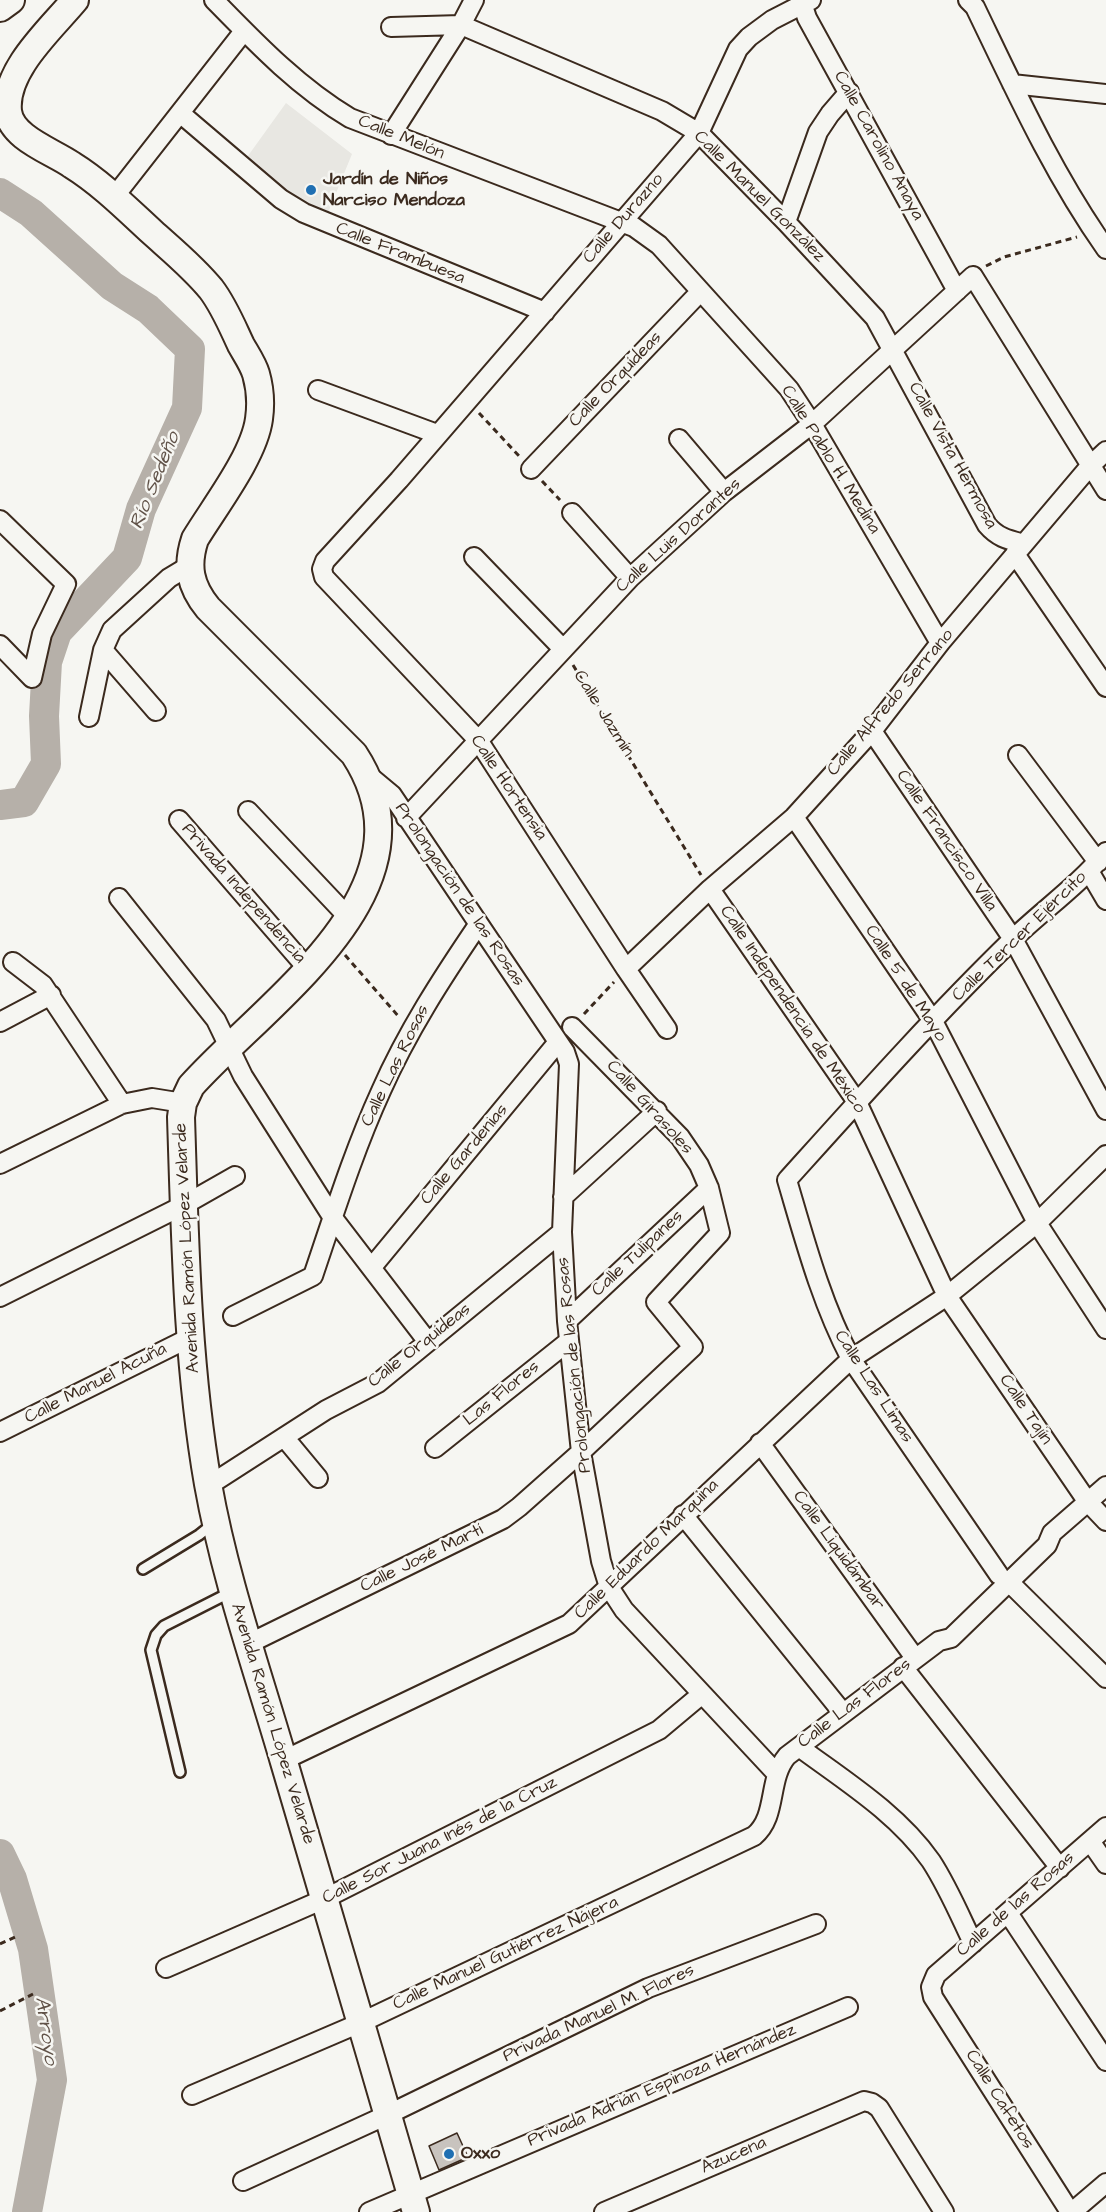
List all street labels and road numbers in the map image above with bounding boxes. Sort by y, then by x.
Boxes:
street label: Calle Carolino Anaya [828,68,928,224]
street label: Calle Melón [355,111,447,165]
street label: Calle Manuel González [689,127,829,267]
street label: Calle Durazno [579,169,669,269]
street label: Calle Frambuesa [332,218,468,290]
street label: Calle Orquídeas [565,328,667,432]
street label: Calle Vista Hermosa [903,379,1001,533]
street label: Calle Pablo H. Medina [776,382,884,538]
street label: Calle Luis Dorantes [612,474,746,598]
street label: Calle Alfredo Serrano [823,625,959,781]
street label: Calle Jazmín [568,667,638,761]
street label: Calle Hortensia [465,731,551,845]
street label: Calle Francisco Villa [891,766,1001,916]
street label: Prolongación de las Rosas [389,799,529,991]
street label: Privada Independencia [176,819,310,969]
street label: Calle Tercer Ejército [948,867,1092,1007]
street label: Calle Independencia de México [714,902,870,1118]
street label: Calle 5 de Mayo [859,922,951,1046]
street label: Calle Las Rosas [357,1002,435,1130]
street label: Calle Girasoles [601,1056,697,1160]
street label: Calle Gardenias [417,1100,513,1210]
street label: Avenida Ramón López Velarde [171,1122,205,1374]
street label: Calle Tulipanes [588,1206,688,1302]
street label: Prolongación de las Rosas [553,1256,597,1474]
street label: Calle Orquídeas [364,1299,476,1393]
street label: Calle Las Limas [829,1327,917,1447]
street label: Calle Manuel Acuña [21,1339,171,1429]
street label: Las Flores [459,1357,545,1431]
street label: Calle Tajín [994,1371,1056,1449]
street label: Calle Eduardo Marquina [570,1475,724,1625]
street label: Calle Liquidámbar [787,1487,889,1615]
street label: Calle José Martí [357,1520,487,1598]
street label: Avenida Ramón López Velarde [225,1601,319,1847]
street label: Calle Las Flores [794,1654,916,1754]
street label: Calle Sor Juana Inés de la Cruz [319,1772,561,1910]
street label: Calle de las Rosas [953,1848,1079,1962]
street label: Calle Manuel Gutiérrez Nájera [390,1892,622,2016]
street label: Privada Manuel M. Flores [500,1960,698,2068]
street label: Privada Adrián Espinoza Hernández [525,2020,799,2152]
street label: Calle Cafetos [960,2046,1038,2154]
street label: Azucena [698,2133,770,2179]

